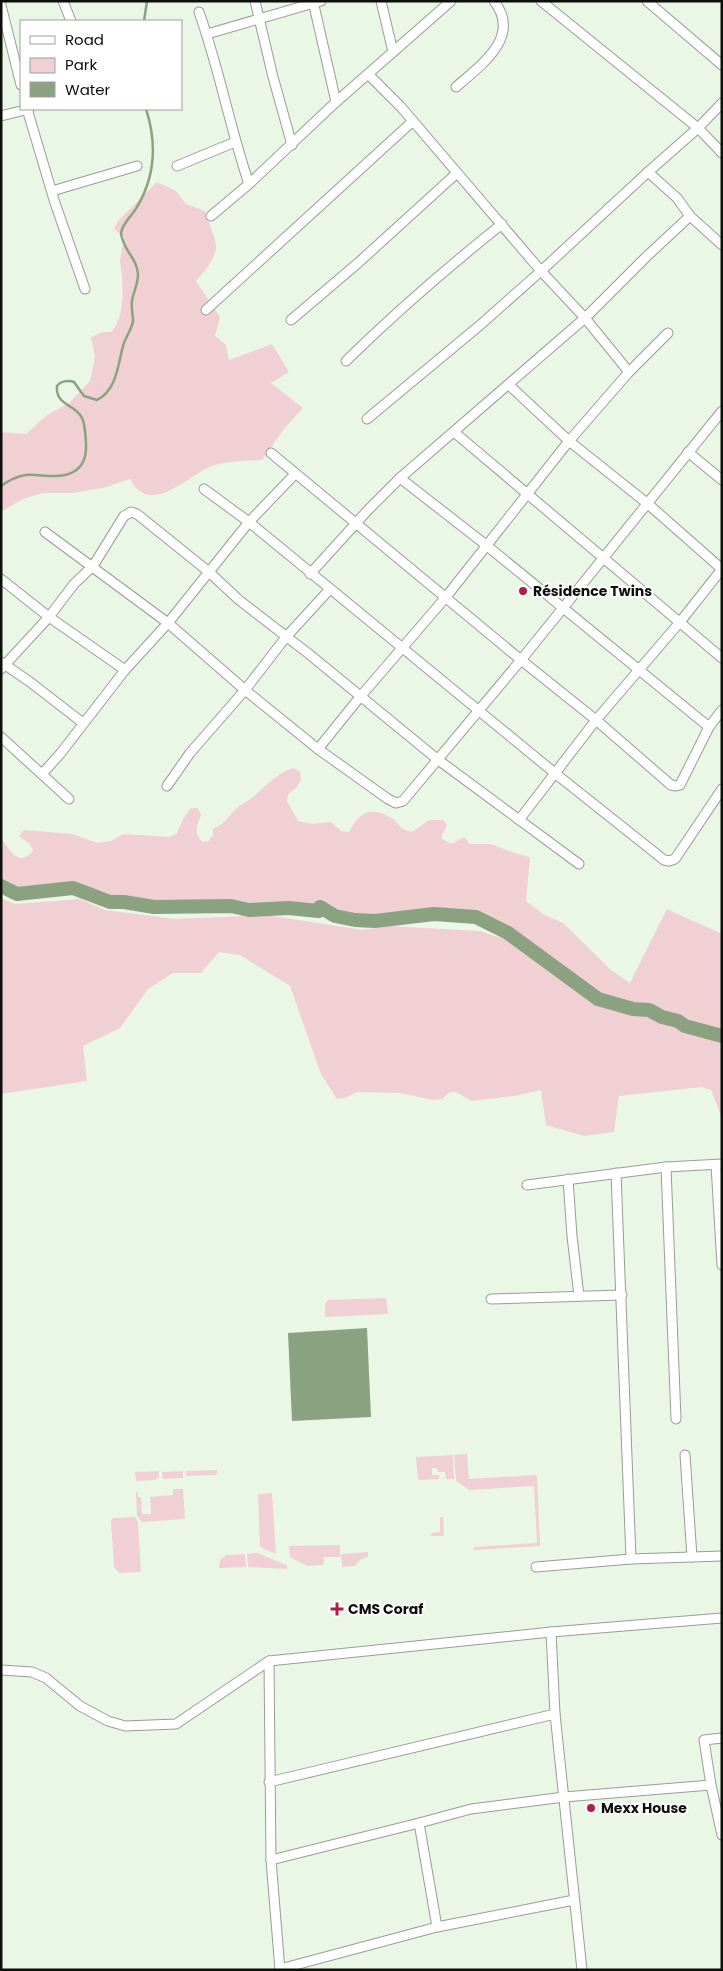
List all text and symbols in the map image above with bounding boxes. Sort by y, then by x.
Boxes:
legend [20,20,182,110]
text: Road [65,29,104,50]
text: Park [65,54,97,75]
text: Water [65,79,111,100]
place label: Résidence Twins [533,581,652,601]
marker: Résidence Twins [517,585,529,597]
place label: CMS Coraf [348,1599,423,1619]
marker: CMS Coraf [330,1602,344,1616]
place label: Mexx House [601,1798,687,1818]
marker: Mexx House [585,1802,597,1814]

